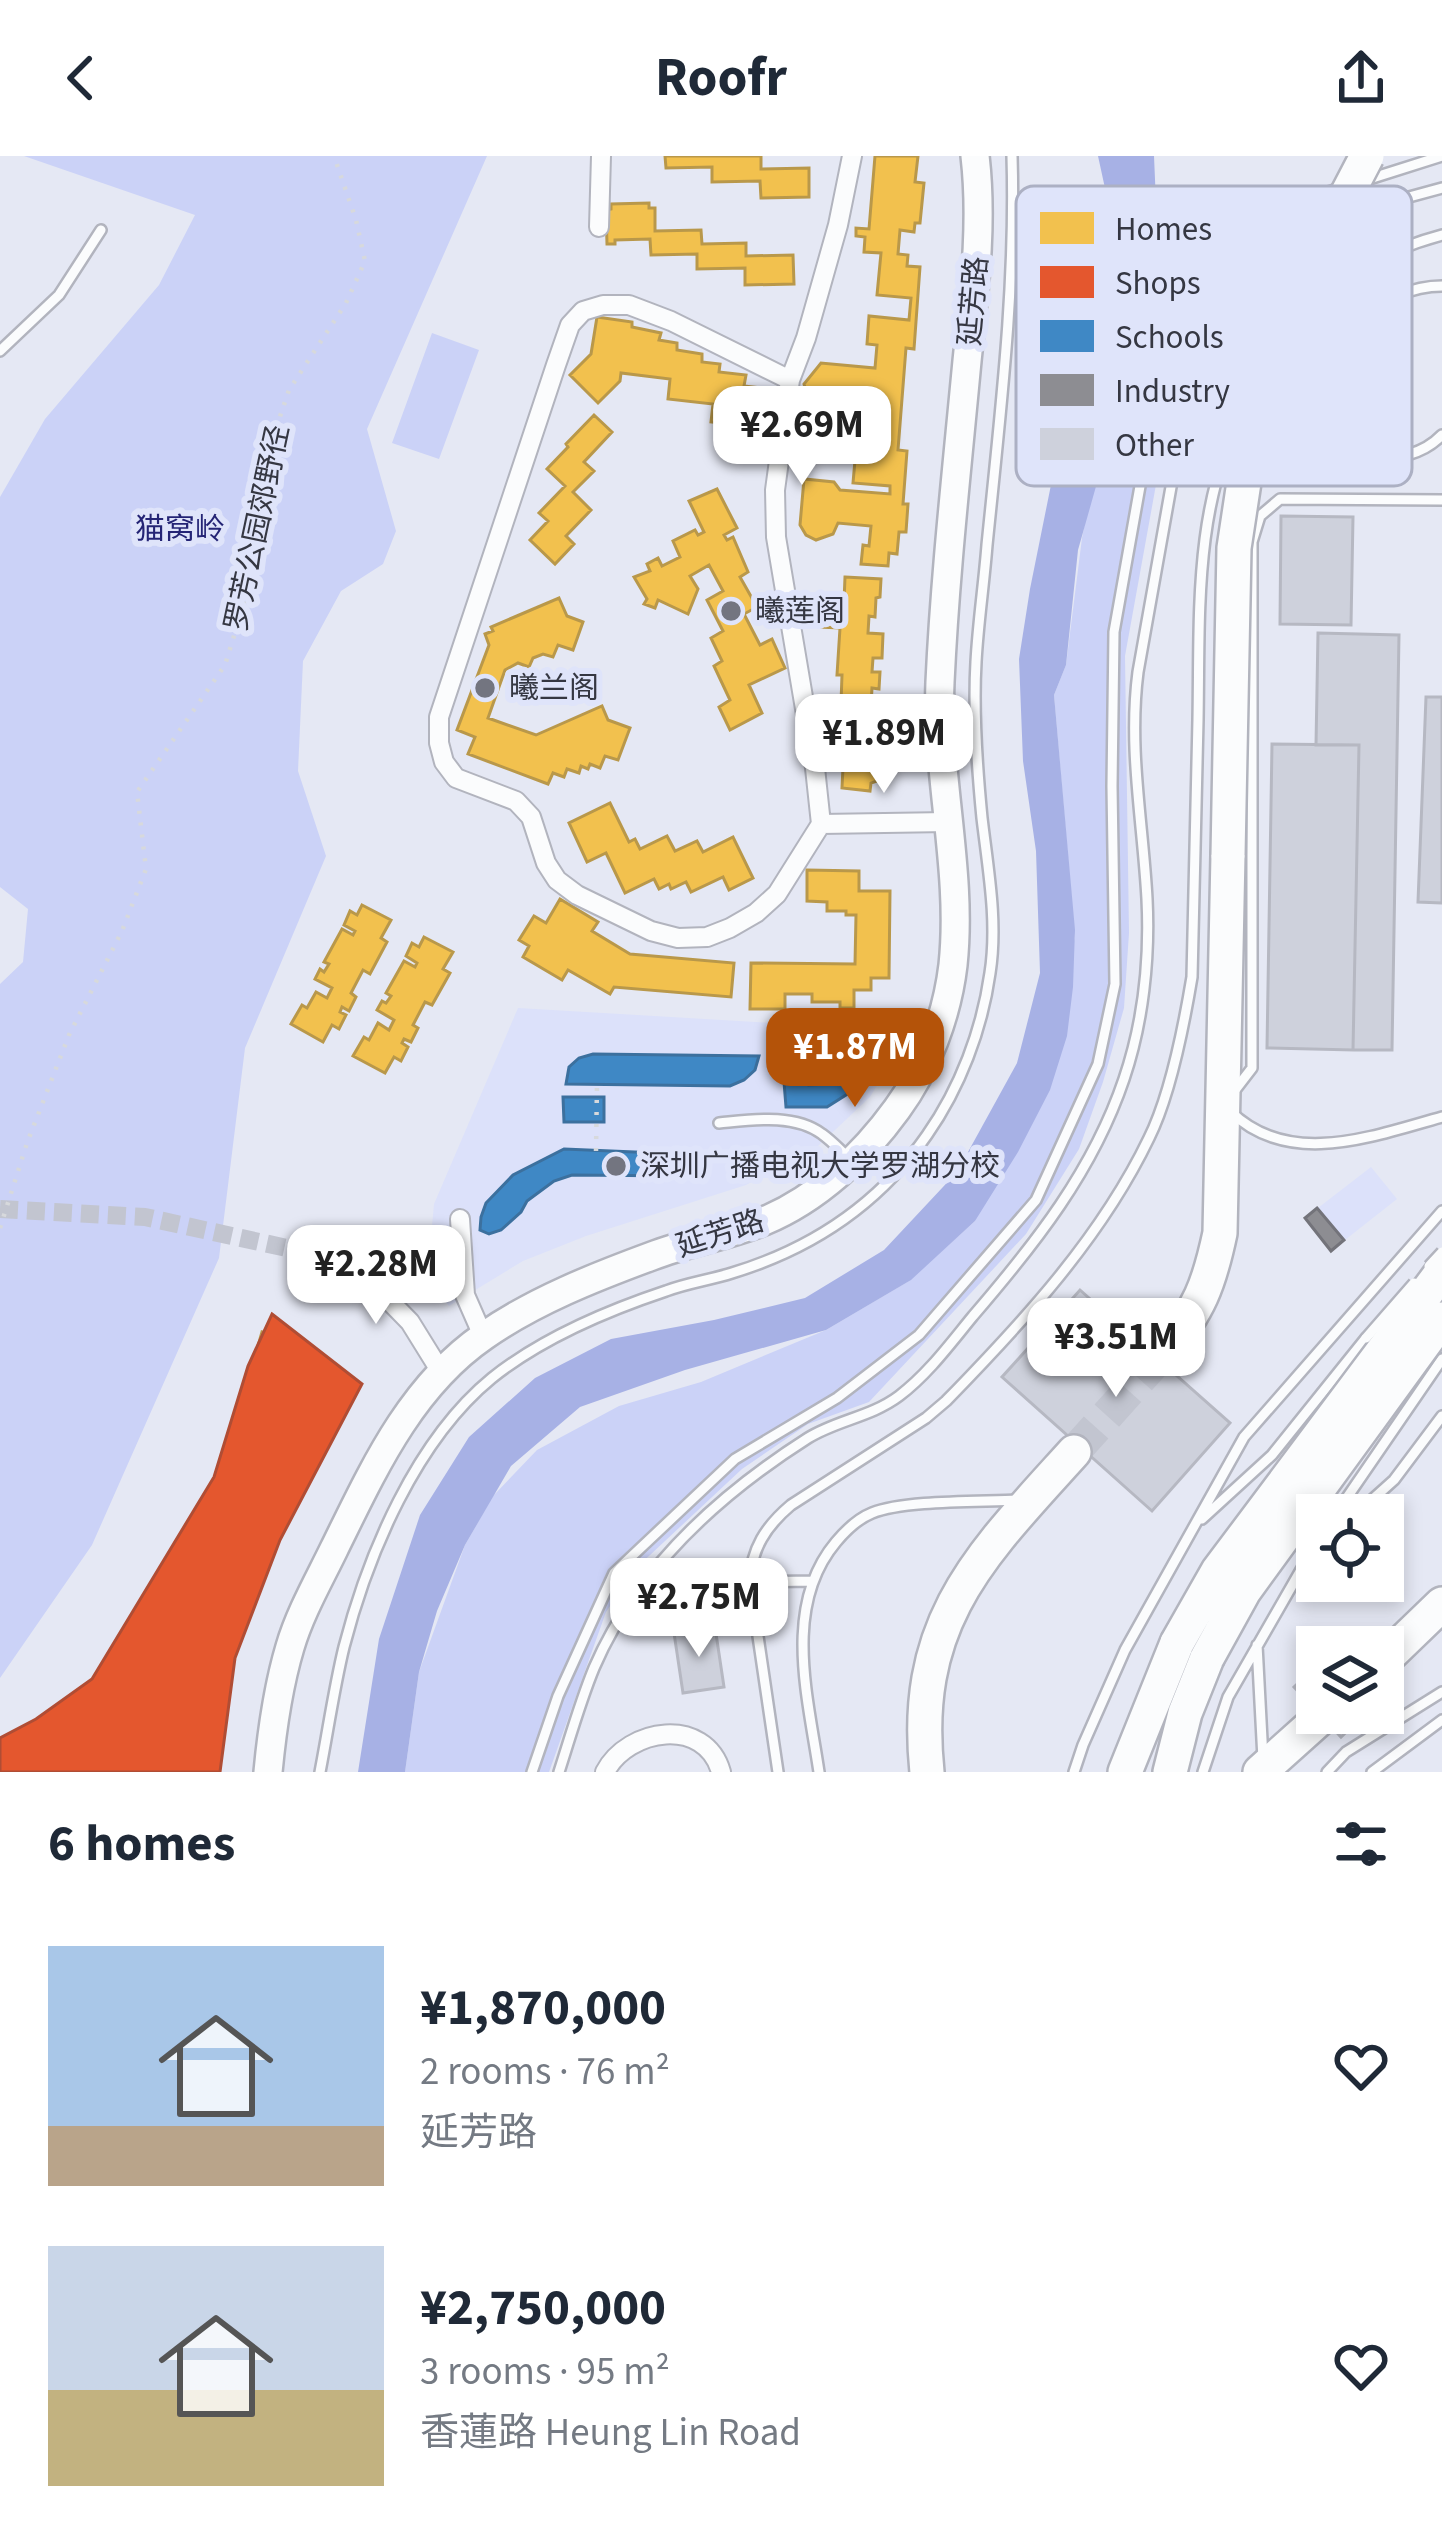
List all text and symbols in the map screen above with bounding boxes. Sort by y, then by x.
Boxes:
text: Roofr [655,40,787,117]
icon: back [48,45,114,111]
icon: share [1328,45,1394,111]
legend [1016,186,1412,486]
text: Homes [1115,206,1212,253]
street label: 延芳路 [948,254,999,348]
text: Shops [1115,260,1201,307]
text: Schools [1115,314,1224,361]
text: Industry [1115,368,1231,415]
pin: ¥2.69M [704,386,900,488]
text: ¥2.69M [740,397,864,453]
street label: 罗芳公园郊野径 [215,421,300,635]
text: Other [1115,422,1194,469]
park label: 猫窝岭 [135,508,225,551]
place label: 曦莲阁 [755,590,845,633]
marker: 曦莲阁 [718,598,744,624]
place label: 曦兰阁 [509,667,599,710]
marker: 曦兰阁 [472,675,498,701]
pin: ¥1.89M [786,694,982,796]
text: ¥1.89M [822,705,946,761]
pin: ¥1.87M [757,1008,953,1110]
text: ¥1.87M [793,1019,917,1075]
place label: 深圳广播电视大学罗湖分校 [640,1145,1000,1188]
marker: 深圳广播电视大学罗湖分校 [603,1153,629,1179]
street label: 延芳路 [671,1199,770,1268]
pin: ¥2.28M [278,1225,474,1327]
text: ¥2.28M [314,1236,438,1292]
pin: ¥3.51M [1018,1298,1214,1400]
text: ¥3.51M [1054,1309,1178,1365]
map controls [1296,1494,1404,1734]
button: locate [1296,1494,1404,1602]
pin: ¥2.75M [601,1558,797,1660]
text: ¥2.75M [637,1569,761,1625]
button: layers [1296,1626,1404,1734]
text: 6 homes [48,1808,235,1880]
icon: filters [1328,1811,1394,1877]
text: ¥1,870,000 [420,1972,666,2044]
icon: home [144,1994,288,2138]
icon: heart [1328,2033,1394,2099]
text: 2 rooms · 76 m² [420,2044,670,2100]
text: 延芳路 [420,2105,537,2161]
text: ¥2,750,000 [420,2272,666,2344]
icon: home [144,2294,288,2438]
icon: heart [1328,2333,1394,2399]
text: 3 rooms · 95 m² [420,2344,670,2400]
text: 香蓮路 Heung Lin Road [420,2405,801,2461]

